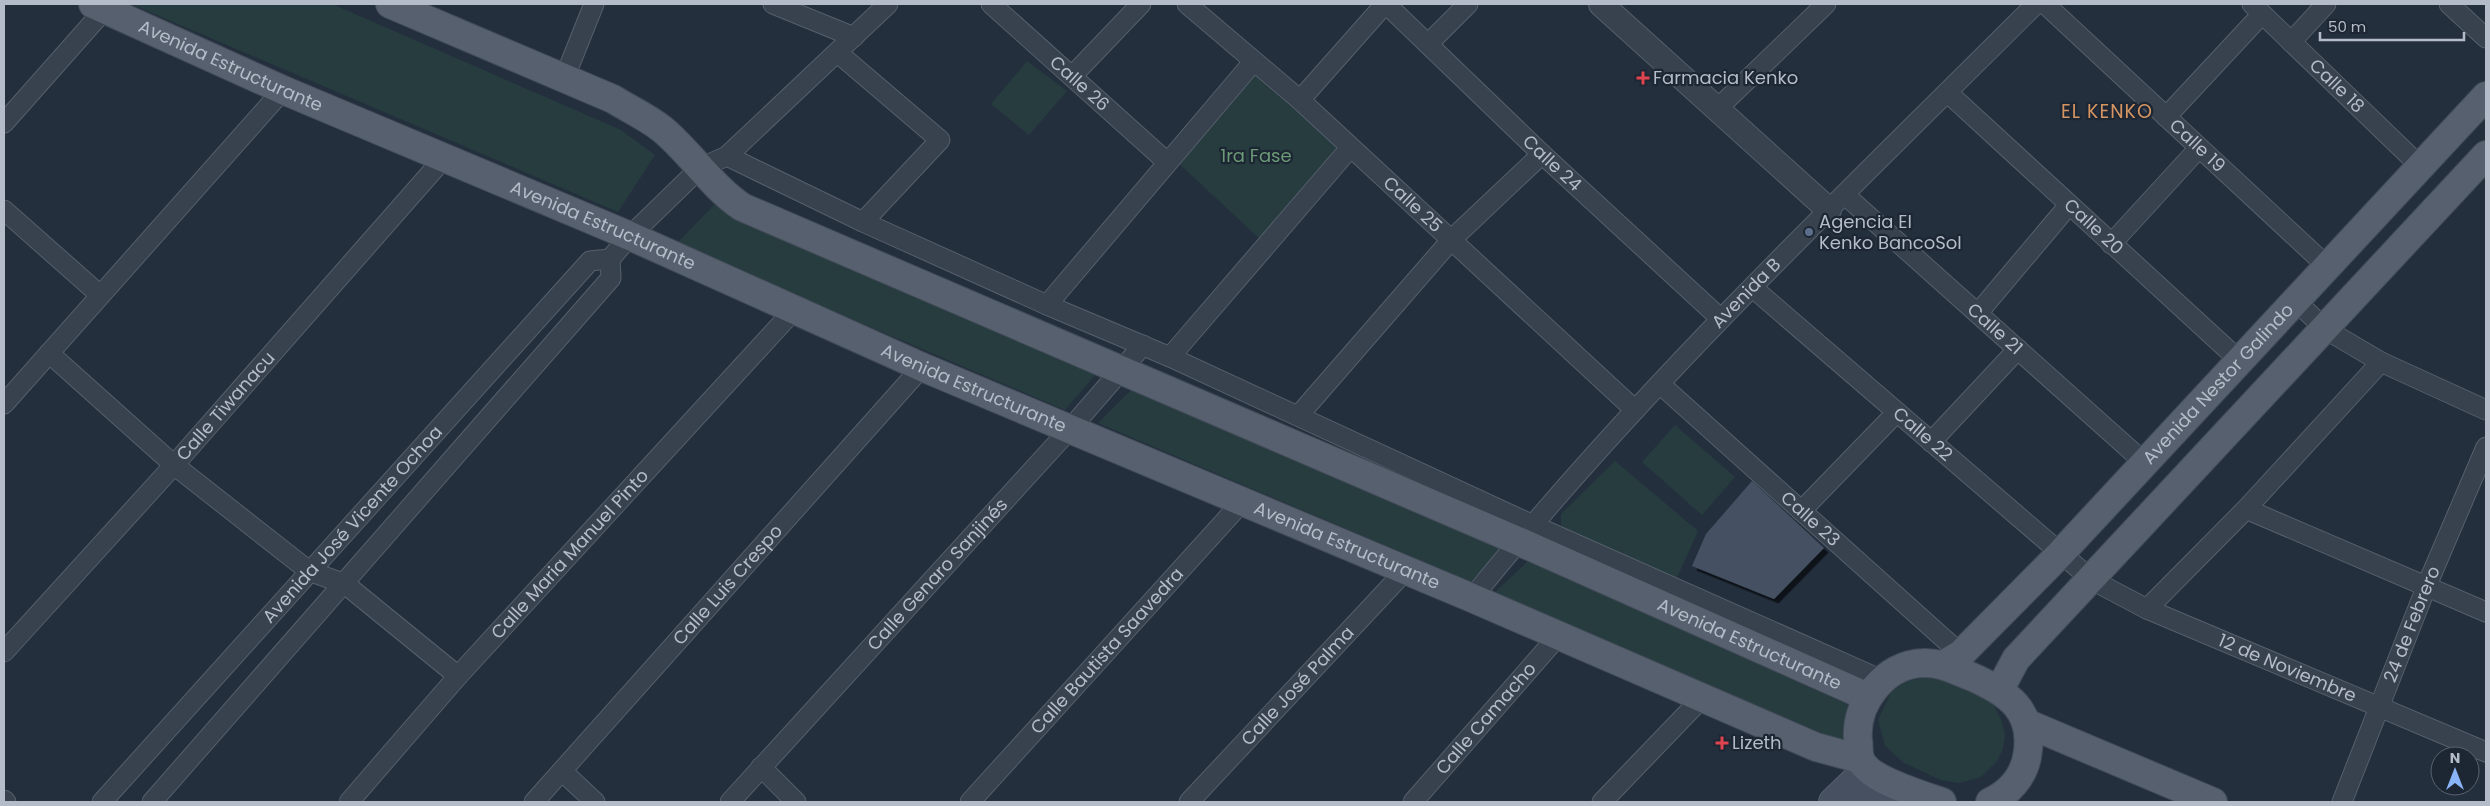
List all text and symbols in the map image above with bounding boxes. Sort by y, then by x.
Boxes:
scale bar [2320,10,2464,42]
street label: Avenida Estructurante [135,13,327,117]
text: 50 m [2328,16,2366,37]
street label: Calle 26 [1044,50,1115,117]
street label: Calle 18 [2304,53,2370,118]
place label: Farmacia Kenko [1653,65,1798,90]
marker: Farmacia Kenko [1637,72,1649,84]
district label: EL KENKO [2061,98,2153,125]
street label: Calle 19 [2164,113,2231,178]
street label: Calle 24 [1517,129,1587,197]
park label: 1ra Fase [1220,143,1292,168]
street label: Calle 25 [1378,170,1448,238]
street label: Avenida Estructurante [507,174,700,276]
street label: Calle 20 [2059,192,2129,260]
place label: Agencia El Kenko BancoSol [1819,209,1962,255]
marker: Agencia El Kenko BancoSol [1803,226,1815,238]
street label: Avenida B [1706,252,1786,334]
street label: Calle 21 [1962,297,2029,360]
street label: Avenida Nestor Galindo [2137,298,2299,470]
street label: Avenida Estructurante [877,337,1070,438]
street label: Calle Tiwanacu [170,346,280,466]
street label: Calle 22 [1888,401,1958,467]
street label: Avenida José Vicente Ochoa [256,420,448,628]
street label: Calle Maria Manuel Pinto [485,463,654,644]
street label: Calle 23 [1776,485,1846,552]
street label: Calle Genaro Sanjinés [861,492,1013,656]
street label: Avenida Estructurante [1251,495,1444,595]
street label: Calle Luis Crespo [667,519,788,650]
street label: Calle Bautista Saavedra [1025,562,1189,739]
street label: 24 de Febrero [2377,562,2446,686]
street label: Avenida Estructurante [1654,592,1846,696]
street label: Calle José Palma [1235,620,1359,751]
street label: 12 de Noviembre [2215,628,2360,708]
street label: Calle Camacho [1430,657,1542,780]
place label: Lizeth [1732,730,1782,755]
marker: Lizeth [1716,737,1728,749]
north arrow [2430,746,2480,796]
text: N [2450,748,2460,768]

